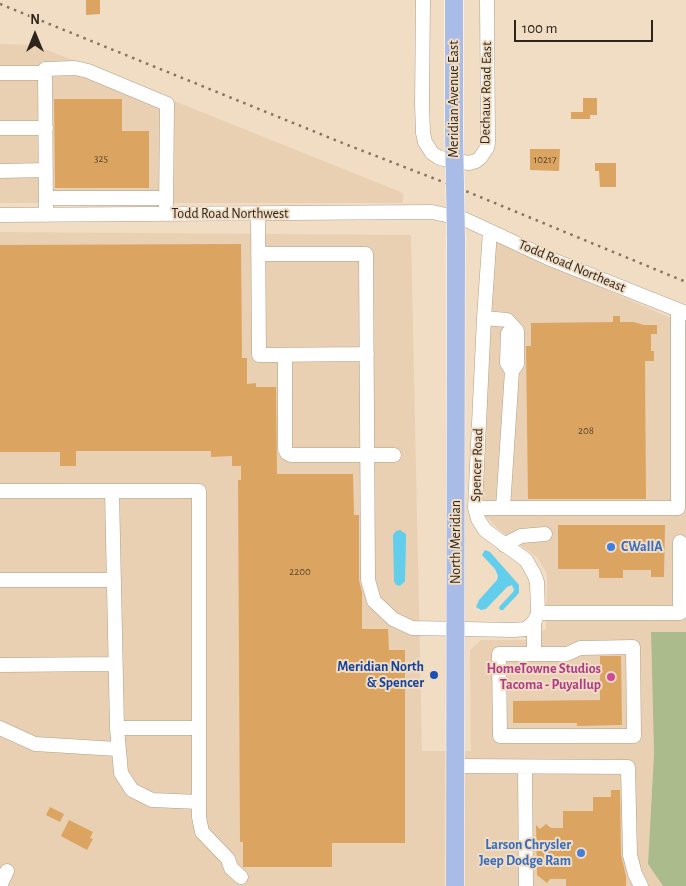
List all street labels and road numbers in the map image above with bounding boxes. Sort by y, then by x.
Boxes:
street label: Meridian Avenue East [446,40,462,158]
street label: Dechaux Road East [477,41,495,145]
street label: Todd Road Northwest [171,206,289,222]
street label: Todd Road Northeast [516,236,628,296]
street label: Spencer Road [467,428,487,502]
street label: North Meridian [448,500,464,584]

